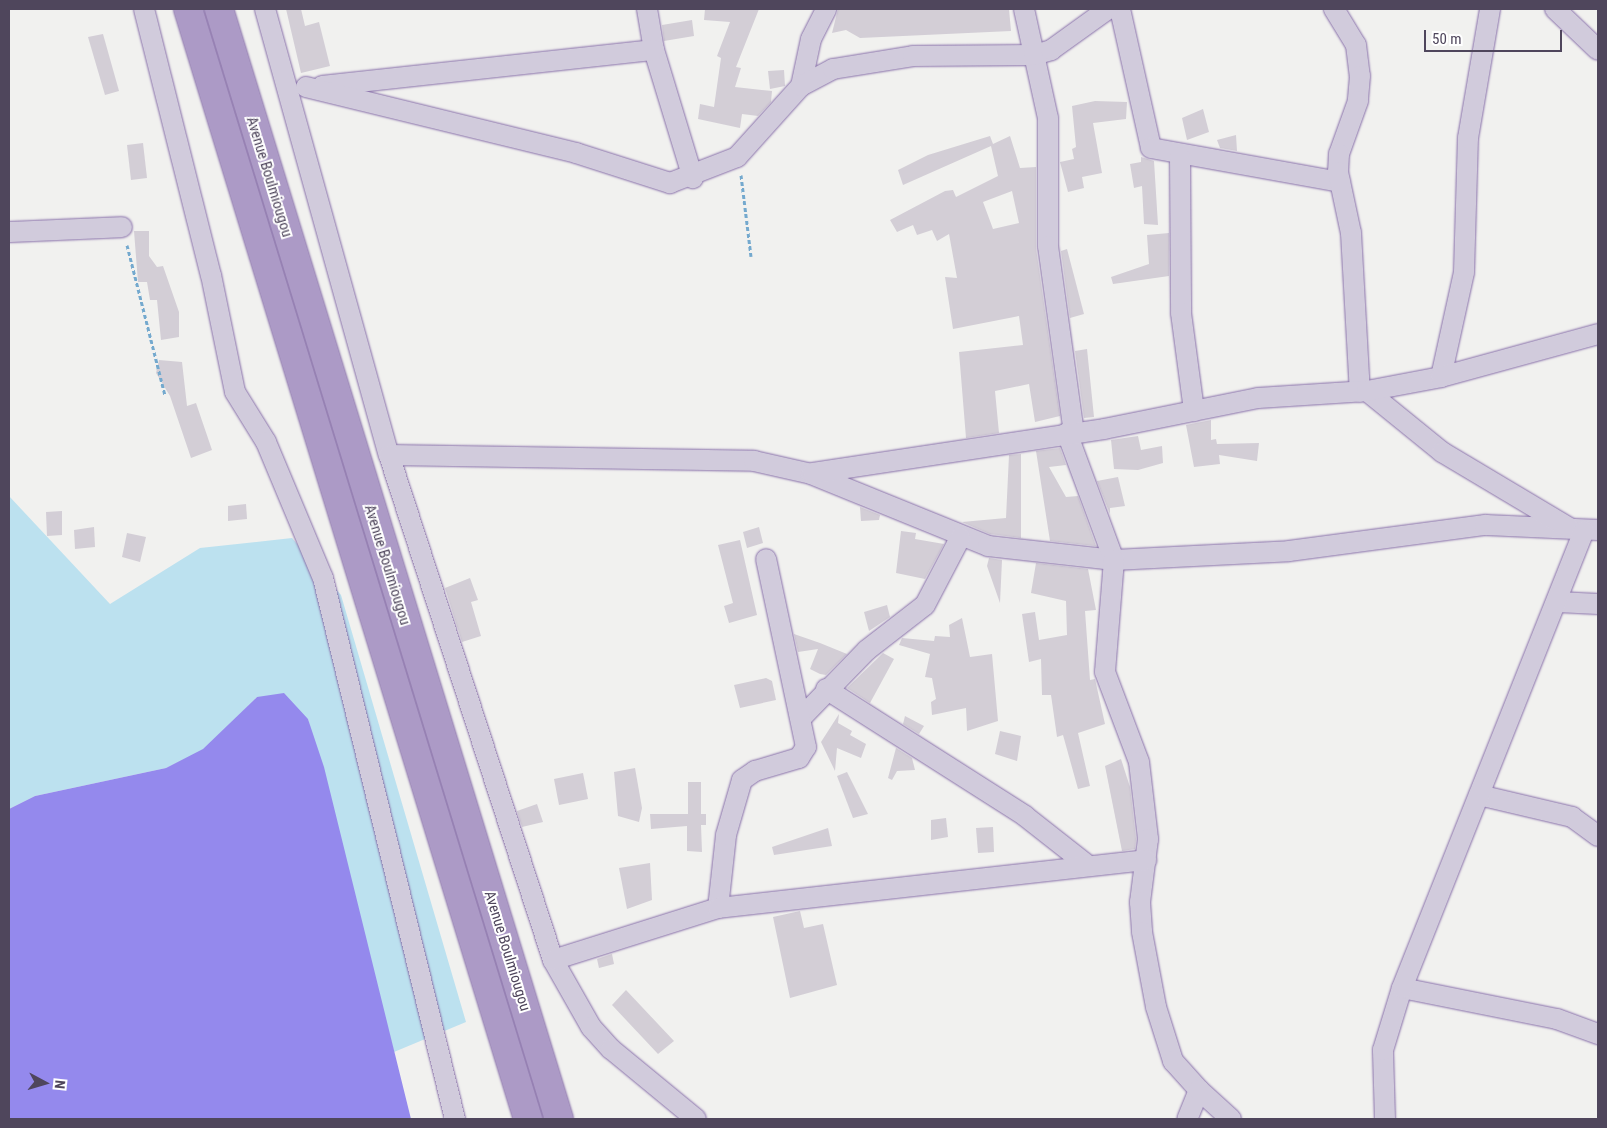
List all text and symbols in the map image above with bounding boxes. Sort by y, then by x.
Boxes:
scale bar [1427,20,1564,52]
text: 50 m [1432,30,1462,48]
street label: Avenue Boulmiougou [242,115,296,239]
street label: Avenue Boulmiougou [360,503,414,627]
street label: Avenue Boulmiougou [480,889,534,1013]
north arrow [20,1058,70,1108]
text: N [52,1079,68,1090]

